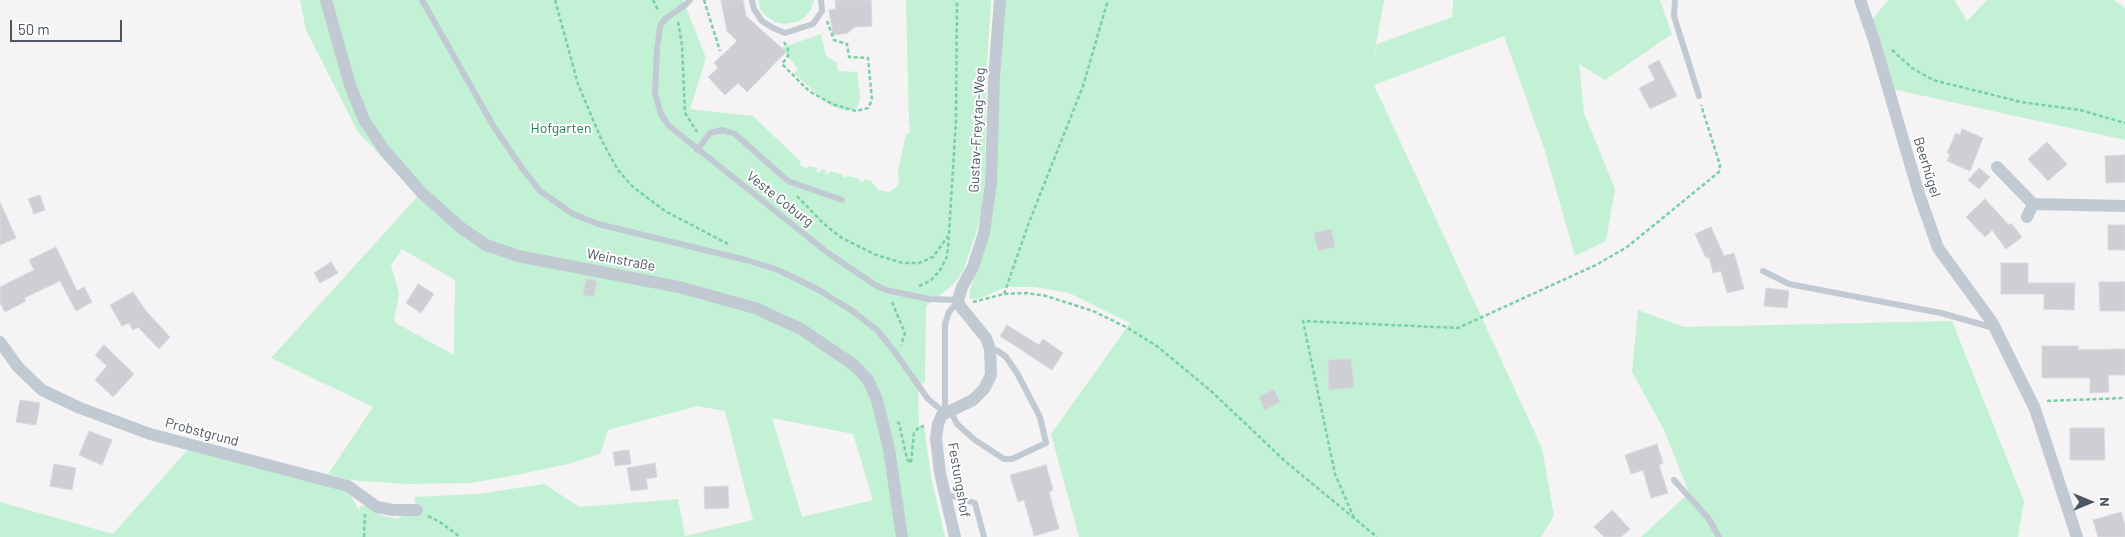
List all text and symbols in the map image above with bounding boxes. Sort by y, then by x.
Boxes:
scale bar [12,10,125,42]
text: 50 m [18,20,50,38]
street label: Gustav-Freytag-Weg [965,67,989,193]
park label: Hofgarten [531,120,591,136]
street label: Beerhügel [1910,135,1944,199]
street label: Veste Coburg [743,168,817,230]
street label: Weinstraße [585,245,657,275]
street label: Probstgrund [163,414,241,450]
street label: Festungshof [944,441,974,519]
north arrow [2065,477,2115,527]
text: N [2097,497,2114,507]

